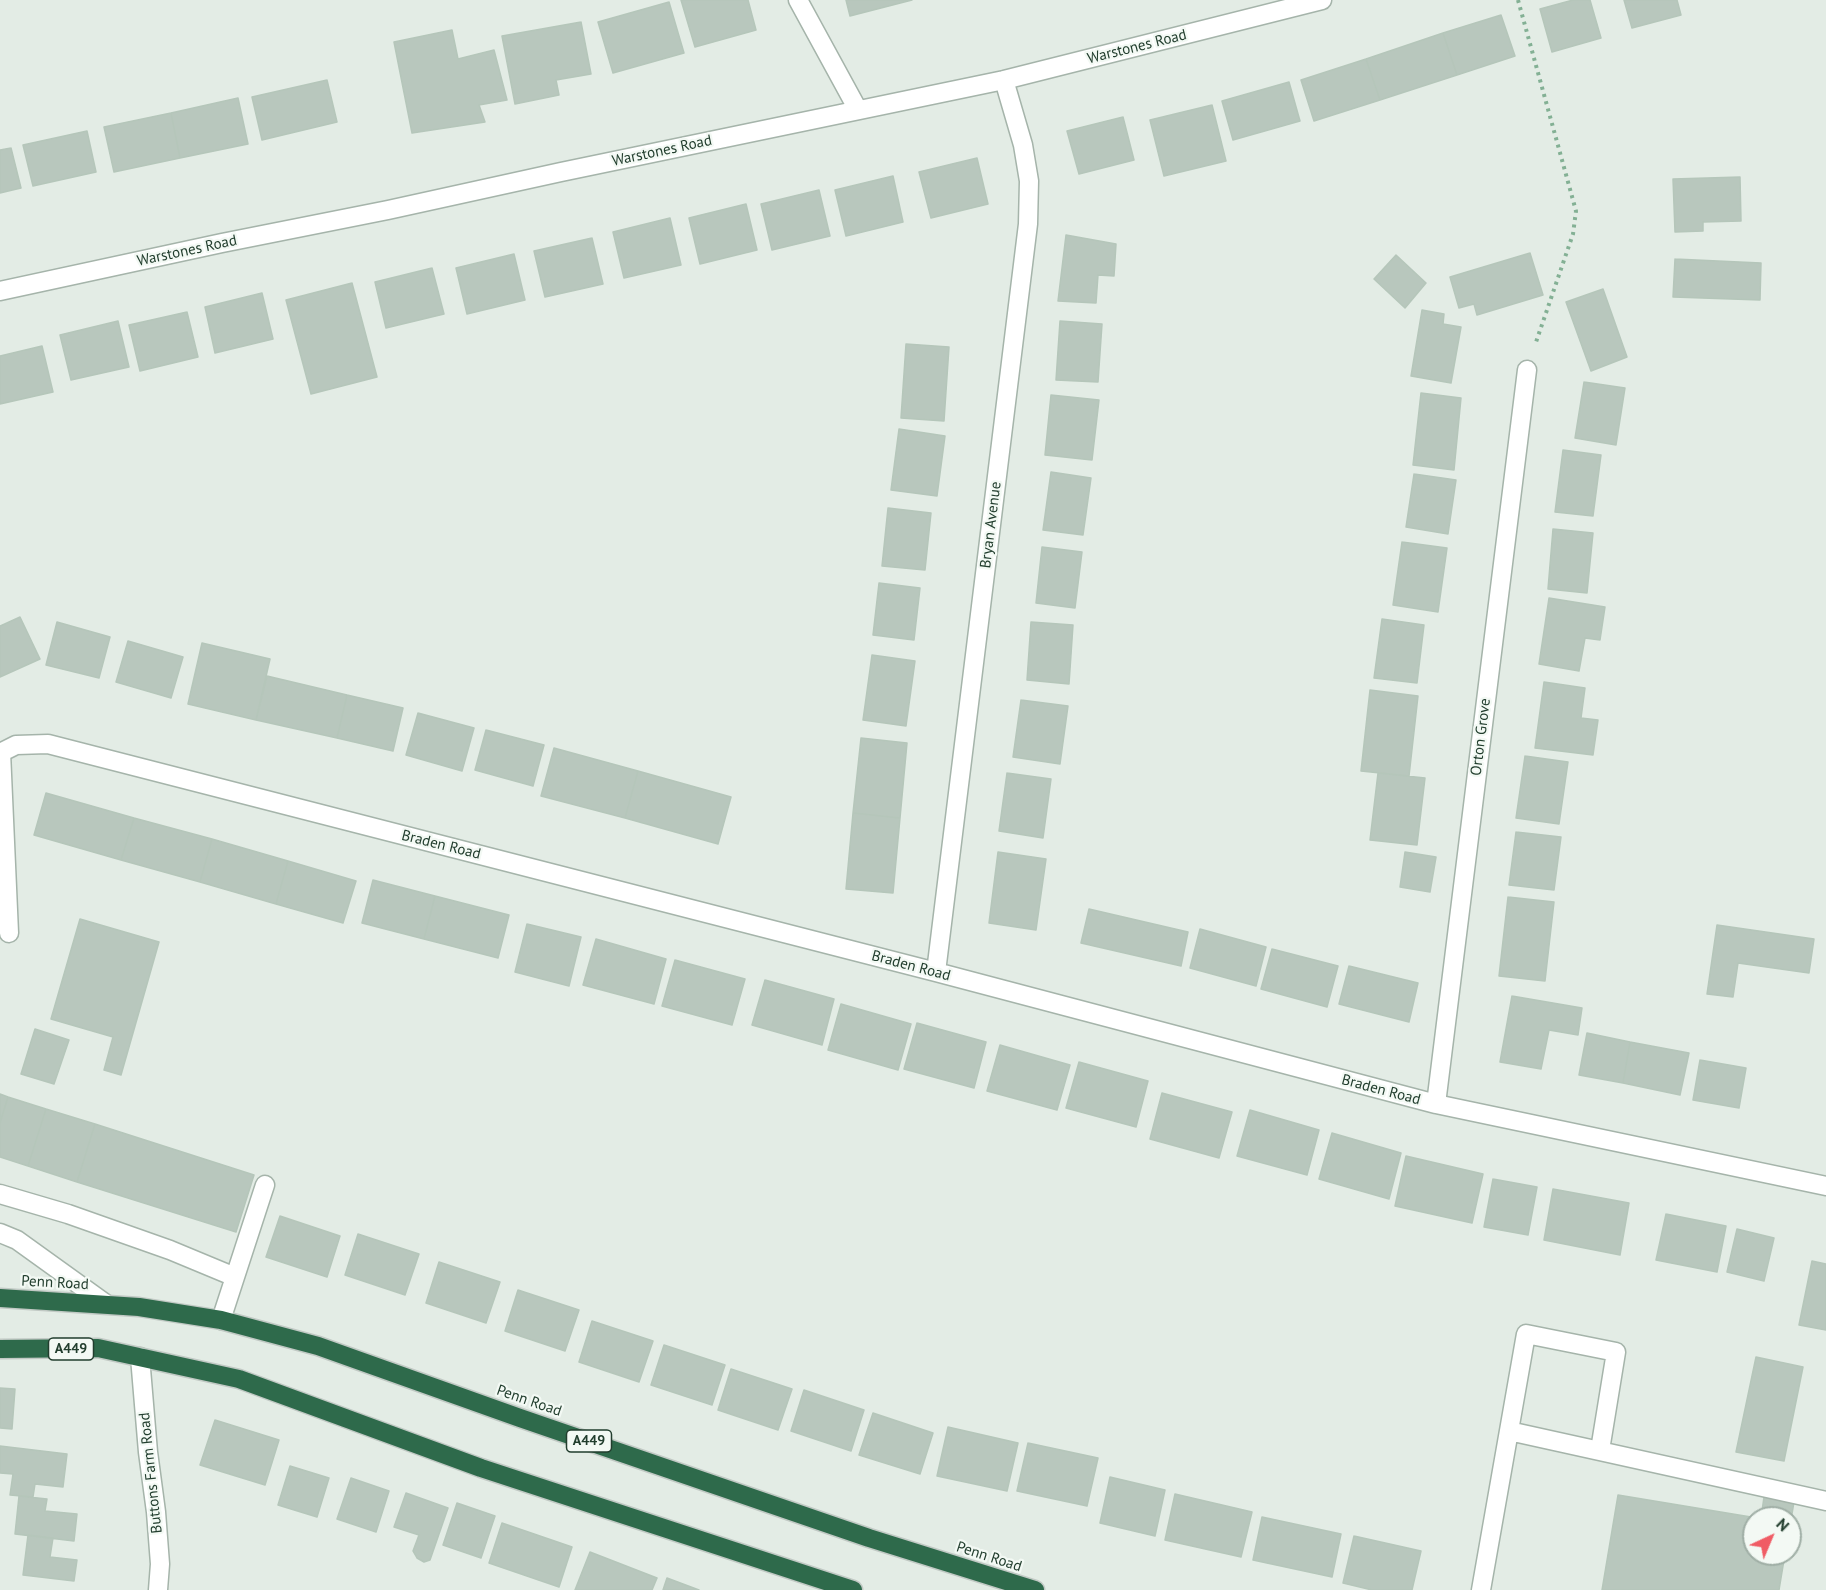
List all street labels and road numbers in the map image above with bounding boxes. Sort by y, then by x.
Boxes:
street label: Warstones Road [1086,26,1188,68]
street label: Warstones Road [610,132,714,170]
street label: Warstones Road [135,232,239,270]
street label: Bryan Avenue [977,481,1005,569]
street label: Orton Grove [1467,697,1495,777]
street label: Braden Road [400,826,482,864]
street label: Braden Road [870,947,952,985]
street label: Braden Road [1340,1071,1422,1109]
street label: Penn Road [21,1272,89,1294]
road number: A449 [48,1338,94,1360]
street label: Penn Road [494,1381,564,1421]
street label: Buttons Farm Road [136,1412,166,1534]
road number: A449 [566,1430,612,1452]
street label: Penn Road [954,1538,1024,1576]

